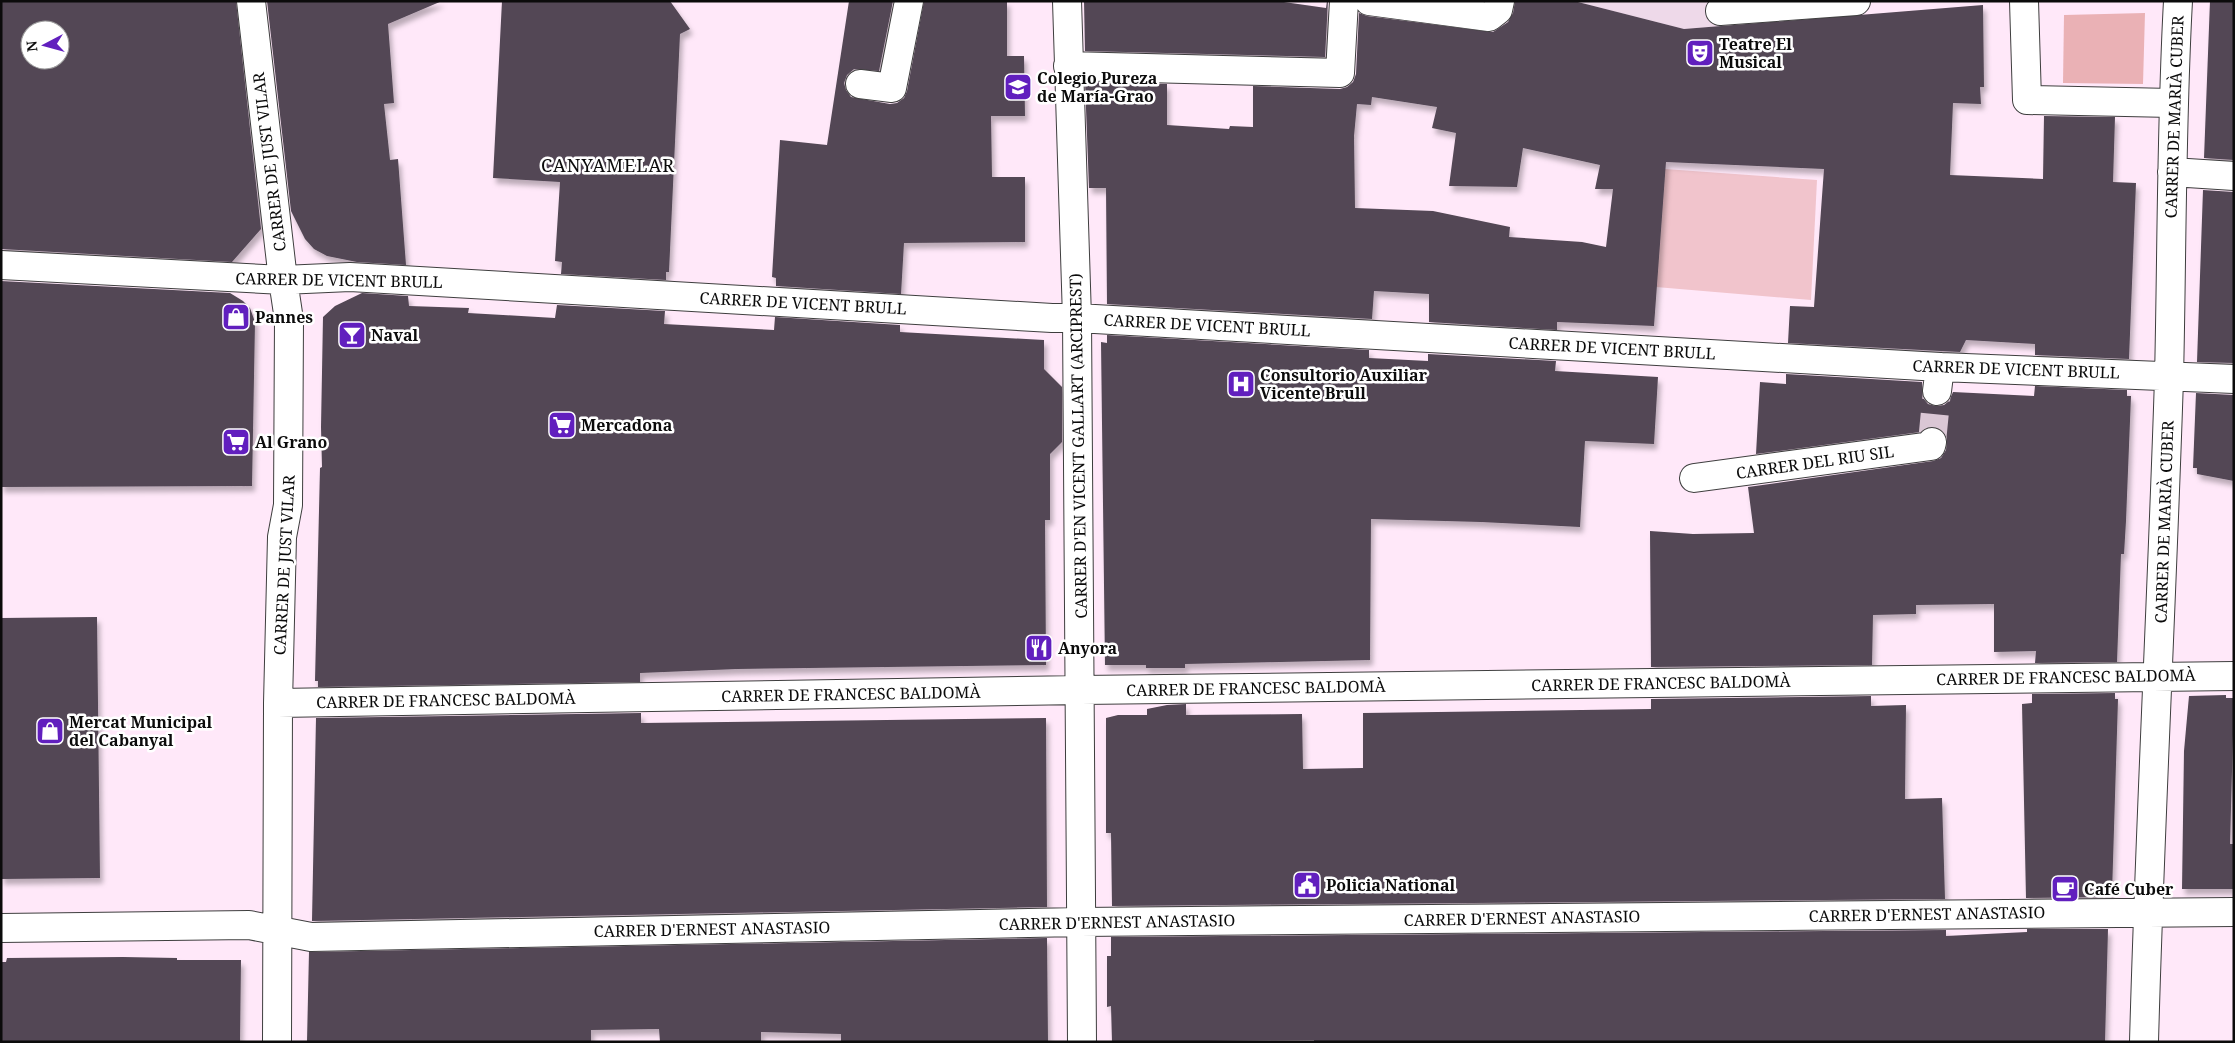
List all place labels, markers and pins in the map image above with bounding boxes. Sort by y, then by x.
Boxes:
place label: Teatre El Musical [1719,33,1792,73]
theatre icon: Teatre El Musical [1685,38,1715,68]
place label: Colegio Pureza de María-Grao [1037,67,1158,107]
school or university icon: Colegio Pureza de María-Grao [1003,72,1033,102]
shop icon: Pannes [221,302,251,332]
place label: Pannes [255,306,313,328]
bar icon: Naval [337,320,367,350]
place label: Naval [371,324,419,346]
place label: Consultorio Auxiliar Vicente Brull [1260,364,1428,404]
hospital icon: Consultorio Auxiliar Vicente Brull [1226,369,1256,399]
supermarket icon: Mercadona [547,410,577,440]
place label: Mercadona [581,414,673,436]
supermarket icon: Al Grano [221,427,251,457]
place label: Al Grano [255,431,327,453]
restaurant icon: Anyora [1024,633,1054,663]
place label: Anyora [1058,637,1118,659]
place label: Mercat Municipal del Cabanyal [69,711,213,751]
shop icon: Mercat Municipal del Cabanyal [35,716,65,746]
public building icon: Policia National [1292,870,1322,900]
place label: Policia National [1326,874,1456,896]
cafe icon: Café Cuber [2050,874,2080,904]
place label: Café Cuber [2084,878,2174,900]

